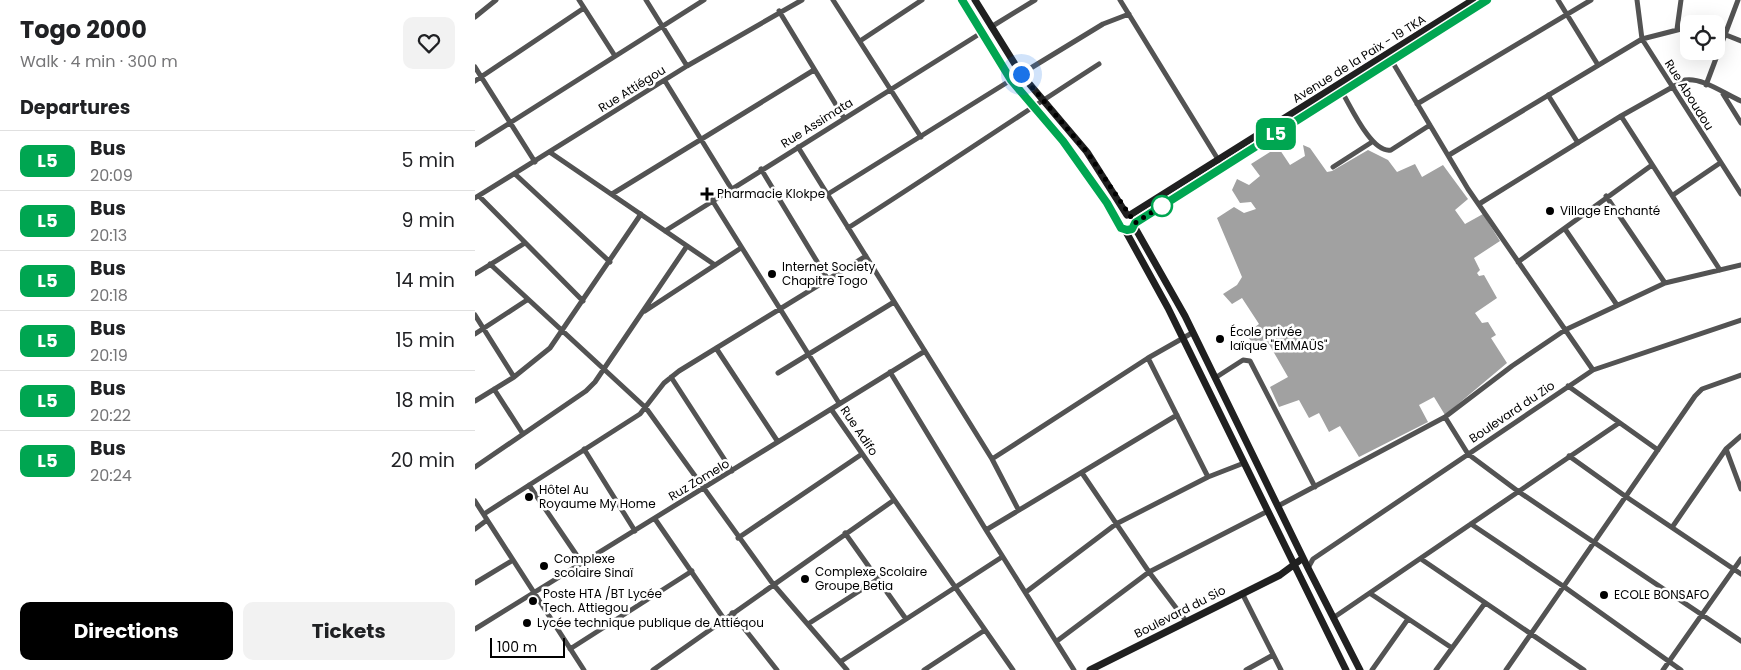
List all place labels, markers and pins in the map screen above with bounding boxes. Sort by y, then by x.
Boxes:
place label: Pharmacie Klokpe [717,185,825,202]
marker: Pharmacie Klokpe [701,188,713,200]
unlabelled marker [1151,195,1173,217]
place label: Village Enchanté [1560,202,1660,219]
marker: Village Enchanté [1544,205,1556,217]
place label: Internet Society Chapitre Togo [782,258,875,289]
marker: Internet Society Chapitre Togo [766,268,778,280]
place label: École privée laïque "EMMAÜS" [1230,323,1328,354]
marker: École privée laïque "EMMAÜS" [1214,333,1226,345]
place label: Hôtel Au Royaume My Home [539,481,656,512]
marker: Hôtel Au Royaume My Home [523,491,535,503]
place label: Complexe scolaire Sinaï [554,550,634,581]
marker: Complexe scolaire Sinaï [538,560,550,572]
place label: Complexe Scolaire Groupe Betia [815,563,927,594]
marker: Complexe Scolaire Groupe Betia [799,573,811,585]
place label: Poste HTA /BT Lycée Tech. Attiegou [543,585,662,616]
place label: ECOLE BONSAFO [1614,586,1709,603]
marker: ECOLE BONSAFO [1598,589,1610,601]
marker: Poste HTA /BT Lycée Tech. Attiegou [527,595,539,607]
place label: Lycée technique publique de Attiéqou [537,614,764,631]
marker: Lycée technique publique de Attiéqou [521,617,533,629]

